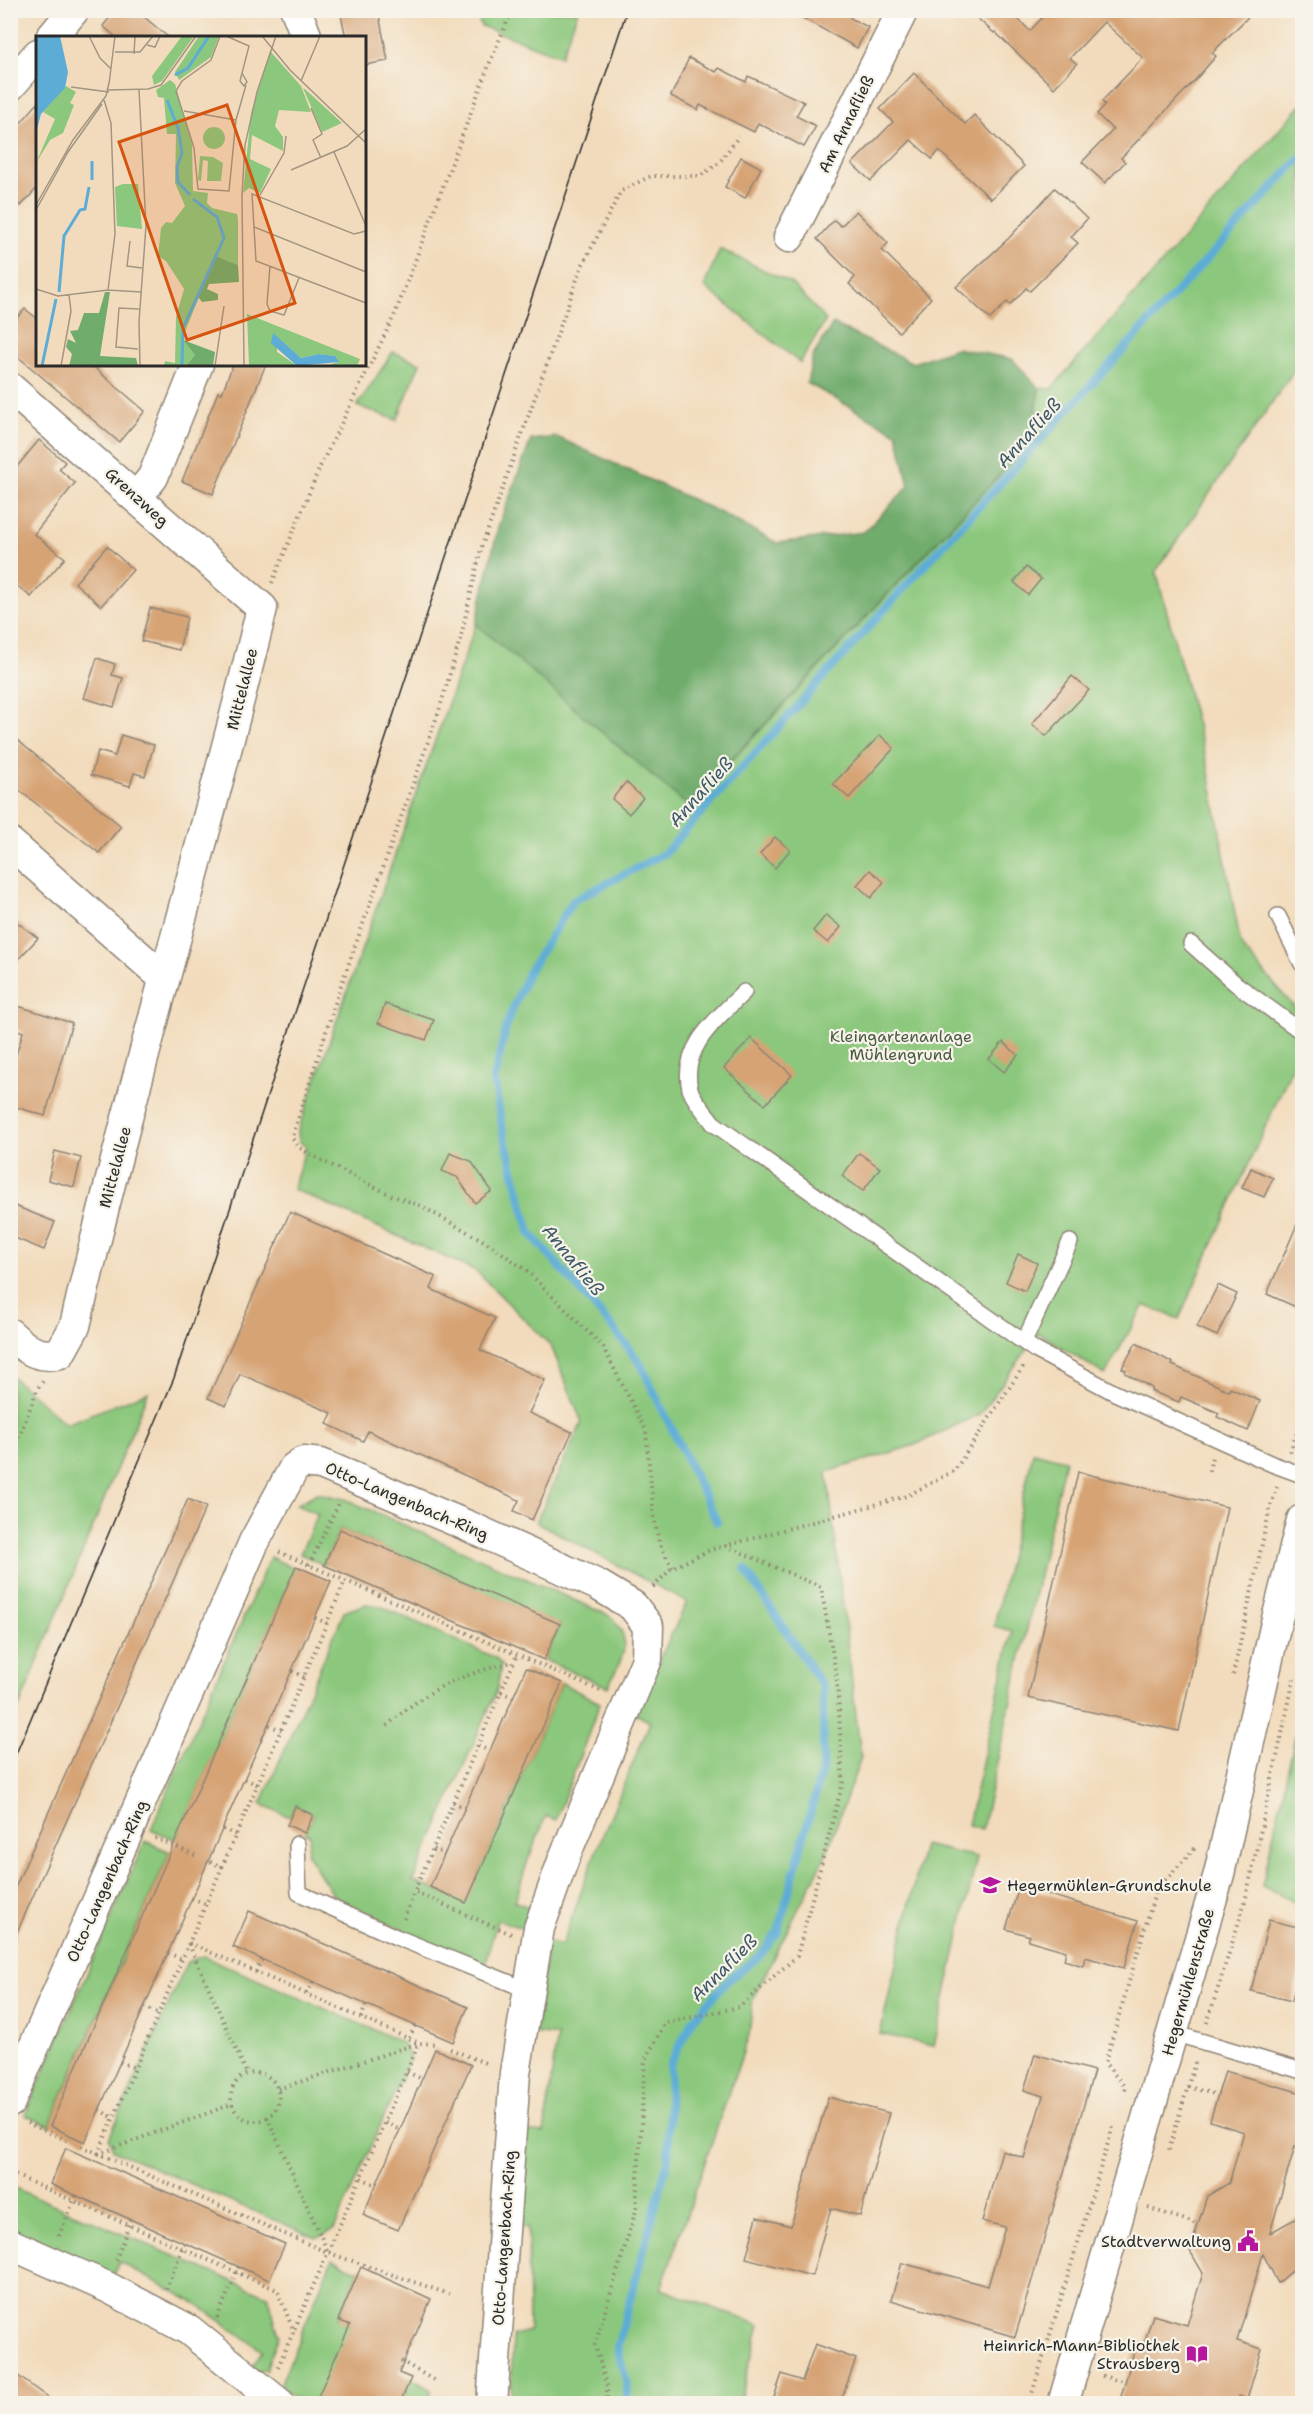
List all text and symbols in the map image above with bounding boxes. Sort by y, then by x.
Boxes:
inset map [36,36,366,366]
street label: Am Annafließ [813,72,879,176]
water label: Annafließ [991,393,1067,473]
street label: Grenzweg [101,463,173,531]
street label: Mittelallee [222,646,262,732]
water label: Annafließ [663,752,739,832]
park label: Kleingartenanlage Mühlengrund [830,1026,972,1065]
street label: Mittelallee [94,1124,136,1210]
water label: Annafließ [537,1219,609,1301]
street label: Otto-Langenbach-Ring [322,1457,492,1545]
street label: Otto-Langenbach-Ring [62,1796,152,1965]
school or university icon: Hegermühlen-Grundschule [978,1873,1002,1897]
place label: Hegermühlen-Grundschule [1007,1875,1212,1896]
street label: Hegermühlenstraße [1157,1906,1219,2058]
water label: Annafließ [685,1929,763,2007]
street label: Otto-Langenbach-Ring [487,2150,521,2326]
public building icon: Stadtverwaltung [1236,2229,1260,2253]
place label: Stadtverwaltung [1101,2231,1231,2252]
place label: Heinrich-Mann-Bibliothek Strausberg [983,2335,1180,2374]
library icon: Heinrich-Mann-Bibliothek Strausberg [1185,2342,1209,2366]

